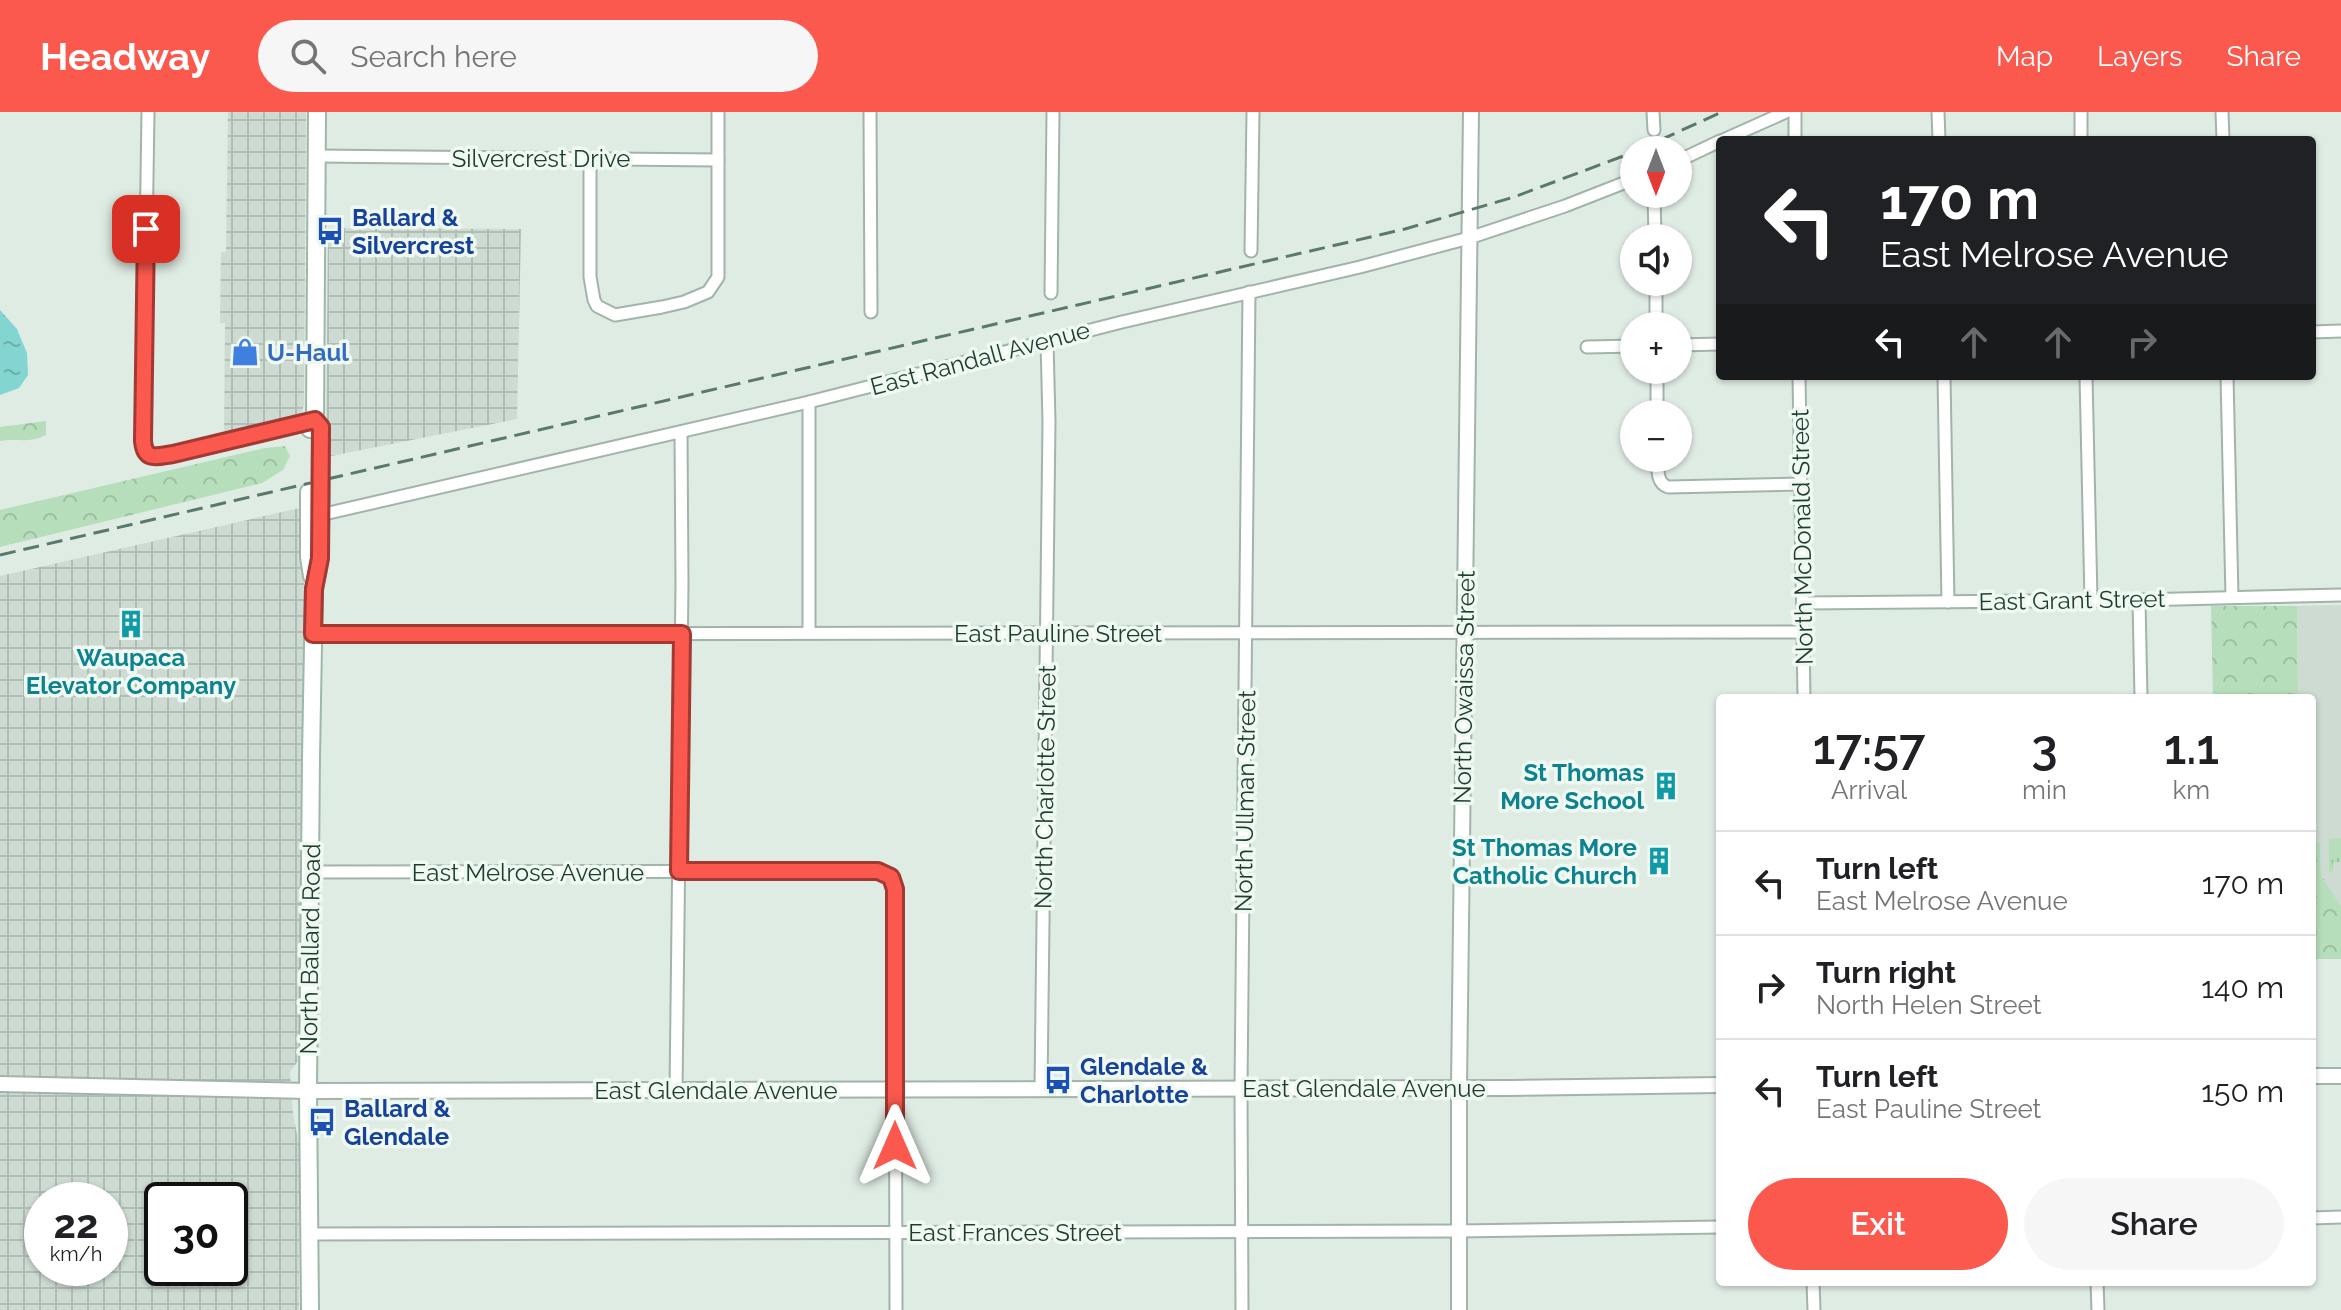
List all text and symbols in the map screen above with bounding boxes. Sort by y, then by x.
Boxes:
search box [258,20,818,92]
text: Headway [40,34,210,79]
icon: search [286,34,330,78]
text: Search here [350,39,517,74]
text: Map [1996,40,2053,73]
text: Layers [2097,40,2183,73]
text: Share [2227,40,2301,73]
north arrow [1620,136,1692,208]
map controls [1620,136,1692,472]
street label: Silvercrest Drive [452,144,630,173]
text: 170 m [1880,166,2039,232]
icon: left [1748,168,1852,272]
pin [112,195,180,263]
place label: Ballard & Silvercrest [352,203,474,260]
icon: arrive [124,207,168,251]
bus stop icon: Ballard & Silvercrest [315,216,345,246]
button: sound [1620,224,1692,296]
text: East Melrose Avenue [1880,233,2229,275]
button: + [1620,312,1692,384]
street label: East Randall Avenue [867,315,1093,401]
icon: left [1868,320,1912,364]
icon: ahead [1952,320,1996,364]
icon: ahead [2036,320,2080,364]
icon: right [2120,320,2164,364]
shop icon: U-Haul [230,337,260,367]
place label: U-Haul [267,338,349,367]
button: − [1620,400,1692,472]
street label: North McDonald Street [1785,409,1819,665]
street label: North Owaissa Street [1447,570,1481,804]
street label: East Grant Street [1978,584,2166,616]
building icon: Waupaca Elevator Company [116,609,146,639]
street label: East Pauline Street [954,619,1162,648]
place label: Waupaca Elevator Company [26,643,236,700]
street label: North Charlotte Street [1028,665,1062,909]
street label: North Ullman Street [1229,690,1261,912]
text: 17:57 [1813,719,1925,775]
text: 3 [2031,719,2058,775]
text: 1.1 [2164,719,2219,775]
place label: St Thomas More School [1500,758,1644,815]
building icon: St Thomas More School [1651,771,1681,801]
text: Arrival [1831,775,1907,805]
text: min [2022,775,2067,805]
text: km [2173,775,2210,805]
place label: St Thomas More Catholic Church [1452,833,1637,890]
street label: North Ballard Road [294,843,326,1055]
building icon: St Thomas More Catholic Church [1644,846,1674,876]
text: Turn left [1816,851,1938,886]
street label: East Melrose Avenue [412,858,644,887]
icon: left [1748,861,1792,905]
text: 170 m [2202,866,2284,901]
text: East Melrose Avenue [1816,886,2068,916]
text: Turn right [1816,955,1956,990]
icon: right [1748,965,1792,1009]
text: 140 m [2201,970,2284,1005]
text: North Helen Street [1816,990,2041,1020]
place label: Glendale & Charlotte [1080,1052,1209,1109]
text: Turn left [1816,1059,1938,1094]
bus stop icon: Glendale & Charlotte [1043,1065,1073,1095]
icon: left [1748,1069,1792,1113]
street label: East Glendale Avenue [1242,1074,1486,1103]
text: 150 m [2201,1074,2284,1109]
street label: East Glendale Avenue [594,1076,838,1105]
place label: Ballard & Glendale [344,1094,451,1151]
text: East Pauline Street [1816,1094,2041,1124]
position arrow [853,1104,937,1188]
bus stop icon: Ballard & Glendale [307,1107,337,1137]
button: Exit [1748,1178,2008,1270]
button: Share [2024,1178,2284,1270]
speed limit sign: 30 [144,1182,248,1286]
text: 22 [53,1200,99,1247]
street label: East Frances Street [908,1218,1122,1247]
text: km/h [50,1242,102,1266]

